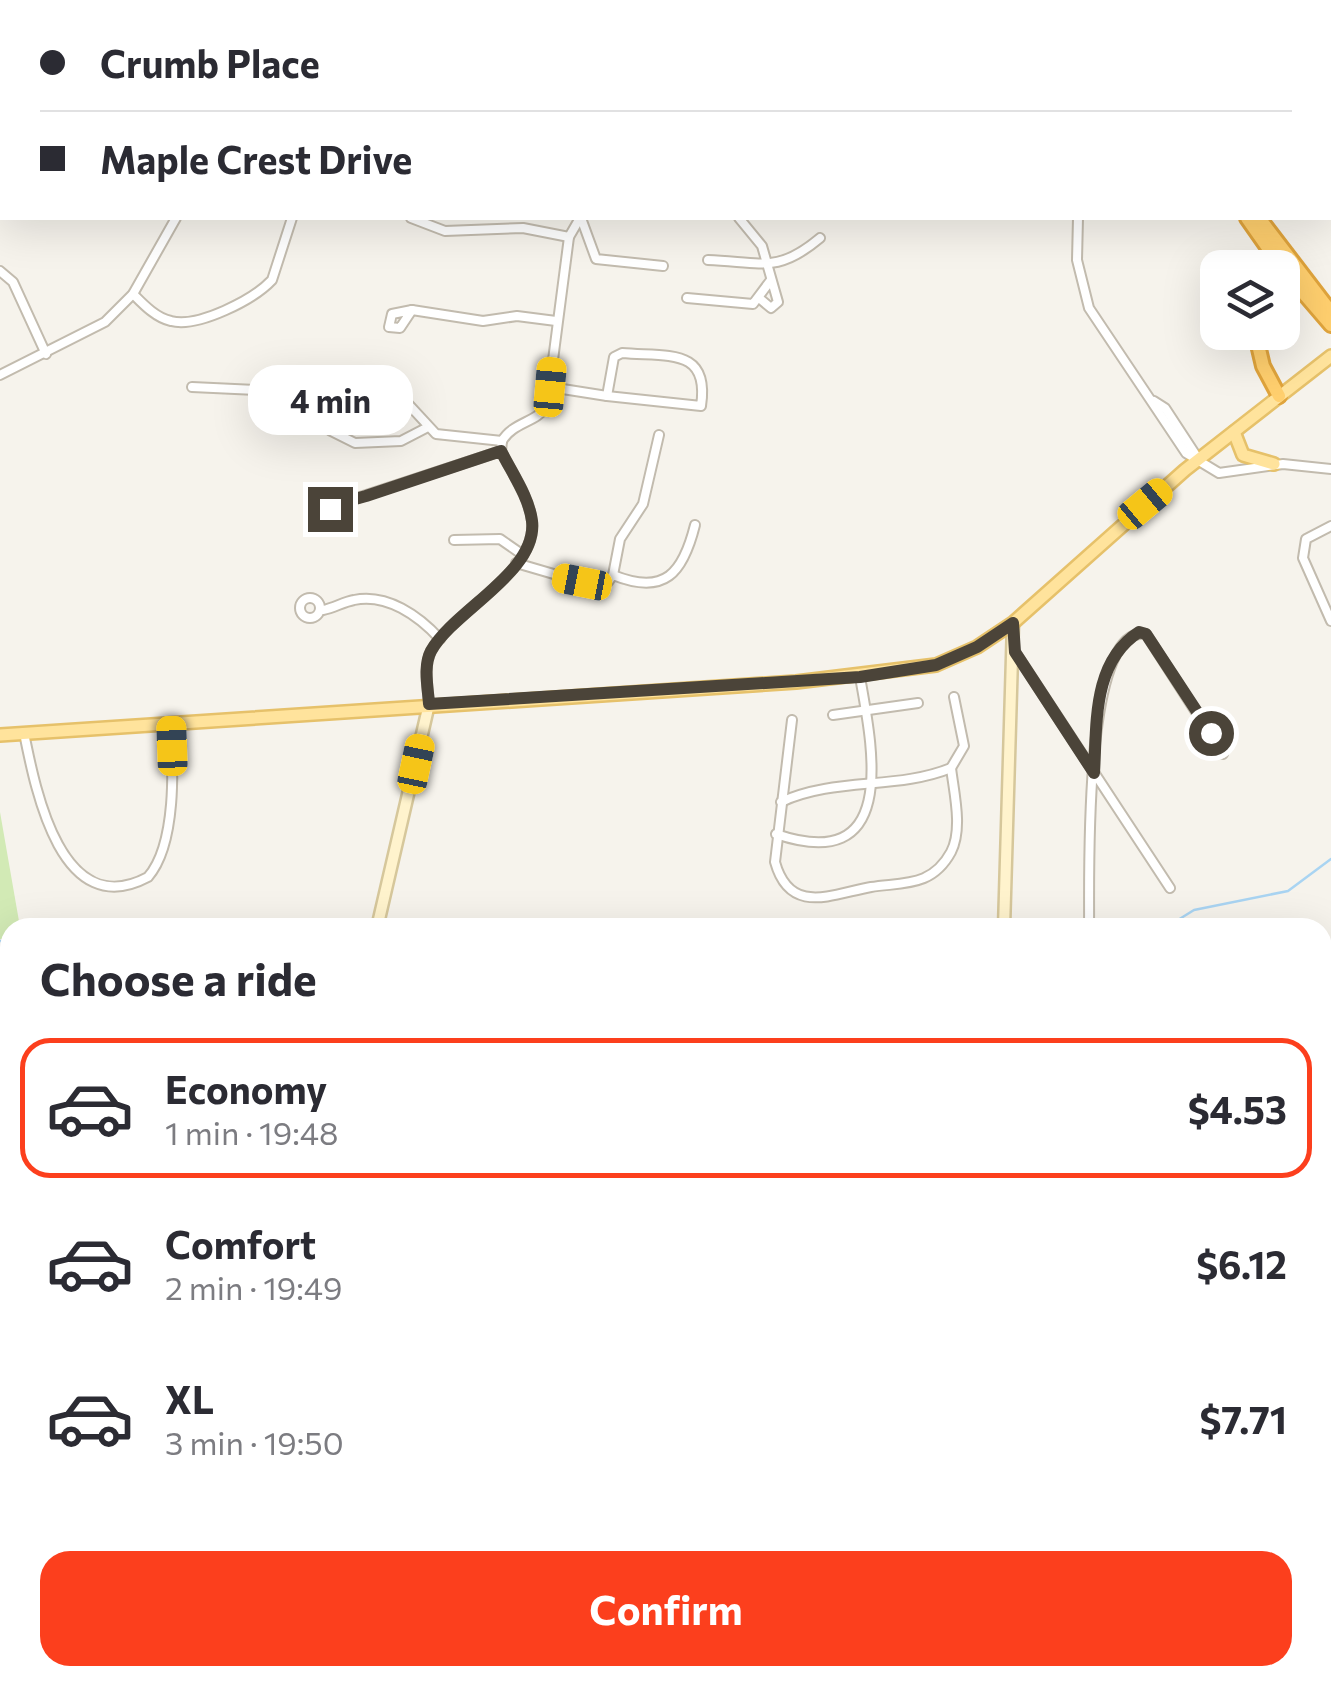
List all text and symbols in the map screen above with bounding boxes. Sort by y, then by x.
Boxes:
text: Crumb Place [100,39,320,86]
text: Maple Crest Drive [100,135,412,182]
map controls [1200,250,1300,350]
button: layers [1200,250,1300,350]
car [532,356,568,418]
callout: 4 min [248,364,412,434]
text: 4 min [290,380,371,420]
car [1112,473,1178,535]
route end [308,487,353,532]
car [550,562,614,602]
route start [1189,711,1234,756]
car [156,715,188,777]
car [395,732,437,796]
text: Choose a ride [40,950,317,1005]
icon: car [45,1063,135,1153]
text: Economy [165,1065,327,1112]
text: $4.53 [1188,1085,1287,1132]
text: 1 min · 19:48 [165,1112,338,1152]
icon: car [45,1218,135,1308]
text: Comfort [165,1220,316,1267]
text: $6.12 [1196,1240,1287,1287]
text: 2 min · 19:49 [165,1267,342,1307]
icon: car [45,1373,135,1463]
text: XL [165,1375,214,1422]
text: $7.71 [1200,1395,1287,1442]
text: 3 min · 19:50 [165,1422,344,1462]
button: Confirm [40,1551,1292,1666]

